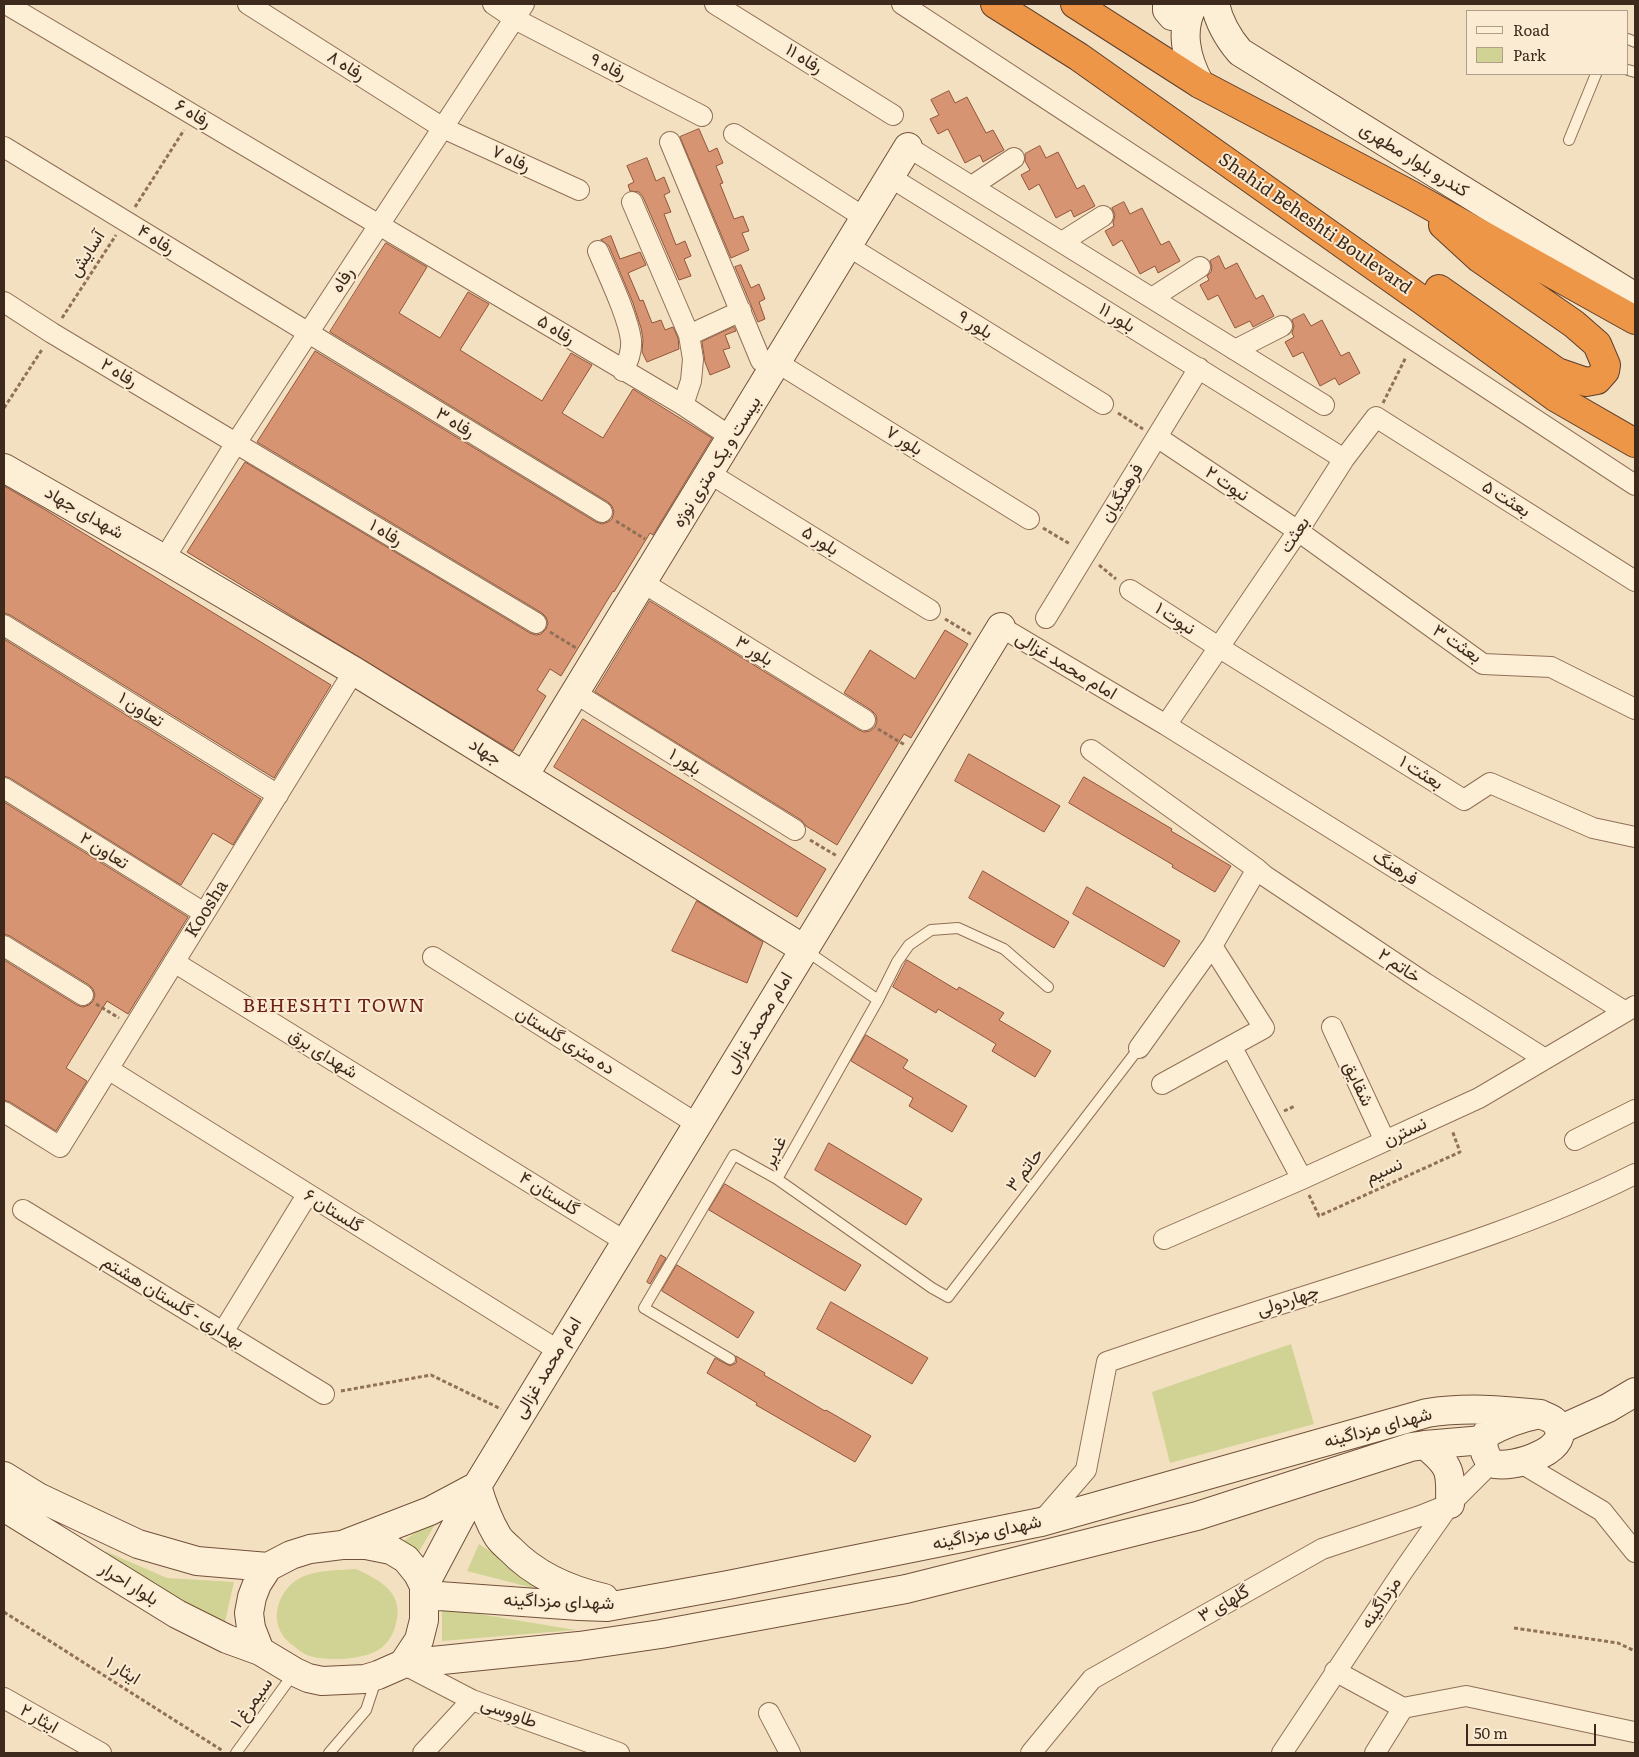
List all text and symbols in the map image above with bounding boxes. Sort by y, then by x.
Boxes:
legend [1466,10,1629,75]
text: Road [1513,18,1549,41]
street label: رفاه ۱۱ [781,39,827,79]
text: Park [1513,43,1546,66]
street label: رفاه ۸ [323,46,369,86]
street label: رفاه ۹ [586,49,630,85]
street label: رفاه ۶ [171,95,215,133]
street label: کندرو بلوار مطهری [1356,118,1472,202]
street label: رفاه ۷ [488,141,534,177]
street label: Shahid Beheshti Boulevard [1214,149,1416,299]
street label: رفاه ۴ [133,220,179,260]
street label: آسایش [64,227,110,281]
street label: رفاه [327,263,359,297]
street label: بلور ۱۱ [1095,298,1139,338]
street label: بلور ۹ [953,306,997,344]
street label: رفاه ۵ [533,310,579,350]
street label: رفاه ۲ [97,354,141,392]
street label: بیست و یک متری نوژه [668,392,766,532]
street label: رفاه ۳ [432,403,478,443]
street label: بلور ۷ [882,421,926,461]
street label: فرهنگیان [1096,460,1148,526]
street label: نبوت ۲ [1201,462,1253,506]
street label: بعثت ۵ [1478,476,1534,522]
street label: شهدای جهاد [41,482,127,544]
street label: بعثت [1275,513,1315,557]
street label: رفاه ۱ [365,515,407,551]
street label: بلور ۵ [798,521,842,561]
street label: نبوت ۱ [1151,598,1199,640]
street label: بعثت ۳ [1428,620,1486,668]
street label: امام محمد غزالی [1011,627,1121,705]
street label: بلور ۳ [731,631,777,671]
street label: تعاون ۱ [114,688,168,732]
street label: جهاد [465,734,505,770]
street label: بلور ۱ [665,744,705,780]
street label: بعثت ۱ [1395,751,1447,795]
street label: تعاون ۲ [75,828,133,874]
street label: فرهنگ [1368,846,1422,890]
street label: Koosha [181,876,233,942]
street label: خاتم ۲ [1374,944,1424,988]
street label: امام محمد غزالی [720,968,798,1078]
district label: BEHESHTI TOWN [241,995,427,1017]
street label: ده متری گلستان [512,1002,618,1080]
street label: شهدای برق [284,1024,362,1084]
street label: شقایق [1338,1058,1378,1110]
street label: نسترن [1380,1113,1430,1151]
street label: غدیر [758,1133,792,1171]
street label: حاتم ۳ [1002,1144,1048,1196]
street label: نسیم [1362,1153,1406,1189]
street label: گلستان ۴ [515,1167,583,1221]
street label: گلستان ۶ [300,1185,366,1237]
street label: بهداری - گلستان هشتم [98,1251,248,1353]
street label: چهاردولی [1254,1281,1322,1321]
street label: امام محمد غزالی [509,1313,587,1423]
street label: شهدای مزداگینه [1322,1403,1434,1453]
street label: شهدای مزداگینه [930,1511,1044,1555]
street label: بلوار احرار [96,1558,162,1610]
street label: مزداگینه [1356,1573,1406,1633]
street label: گلهای ۳ [1195,1581,1253,1627]
street label: شهدای مزداگینه [503,1589,615,1615]
street label: ایثار ۱ [102,1652,144,1690]
street label: سیمرغ ۱ [226,1673,278,1733]
street label: طاووسی [478,1693,540,1733]
street label: ایثار ۲ [16,1700,62,1738]
scale bar [1469,1714,1599,1746]
text: 50 m [1474,1721,1508,1744]

